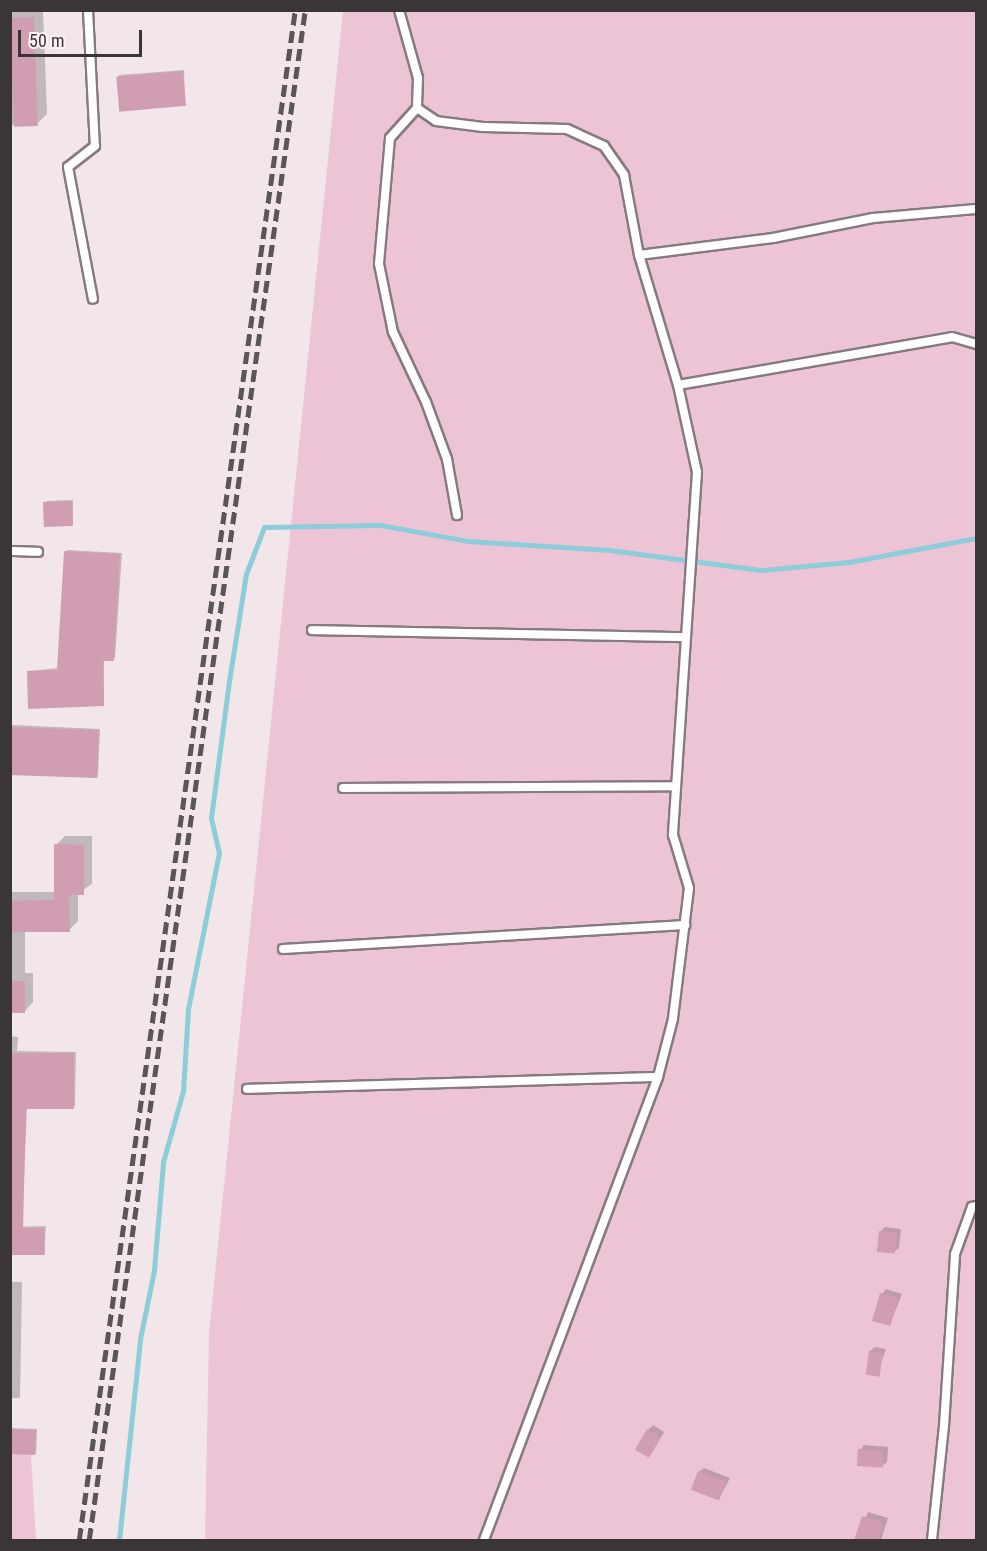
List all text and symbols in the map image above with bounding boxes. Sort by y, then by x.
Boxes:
scale bar [21,18,146,56]
text: 50 m [29,30,64,51]

